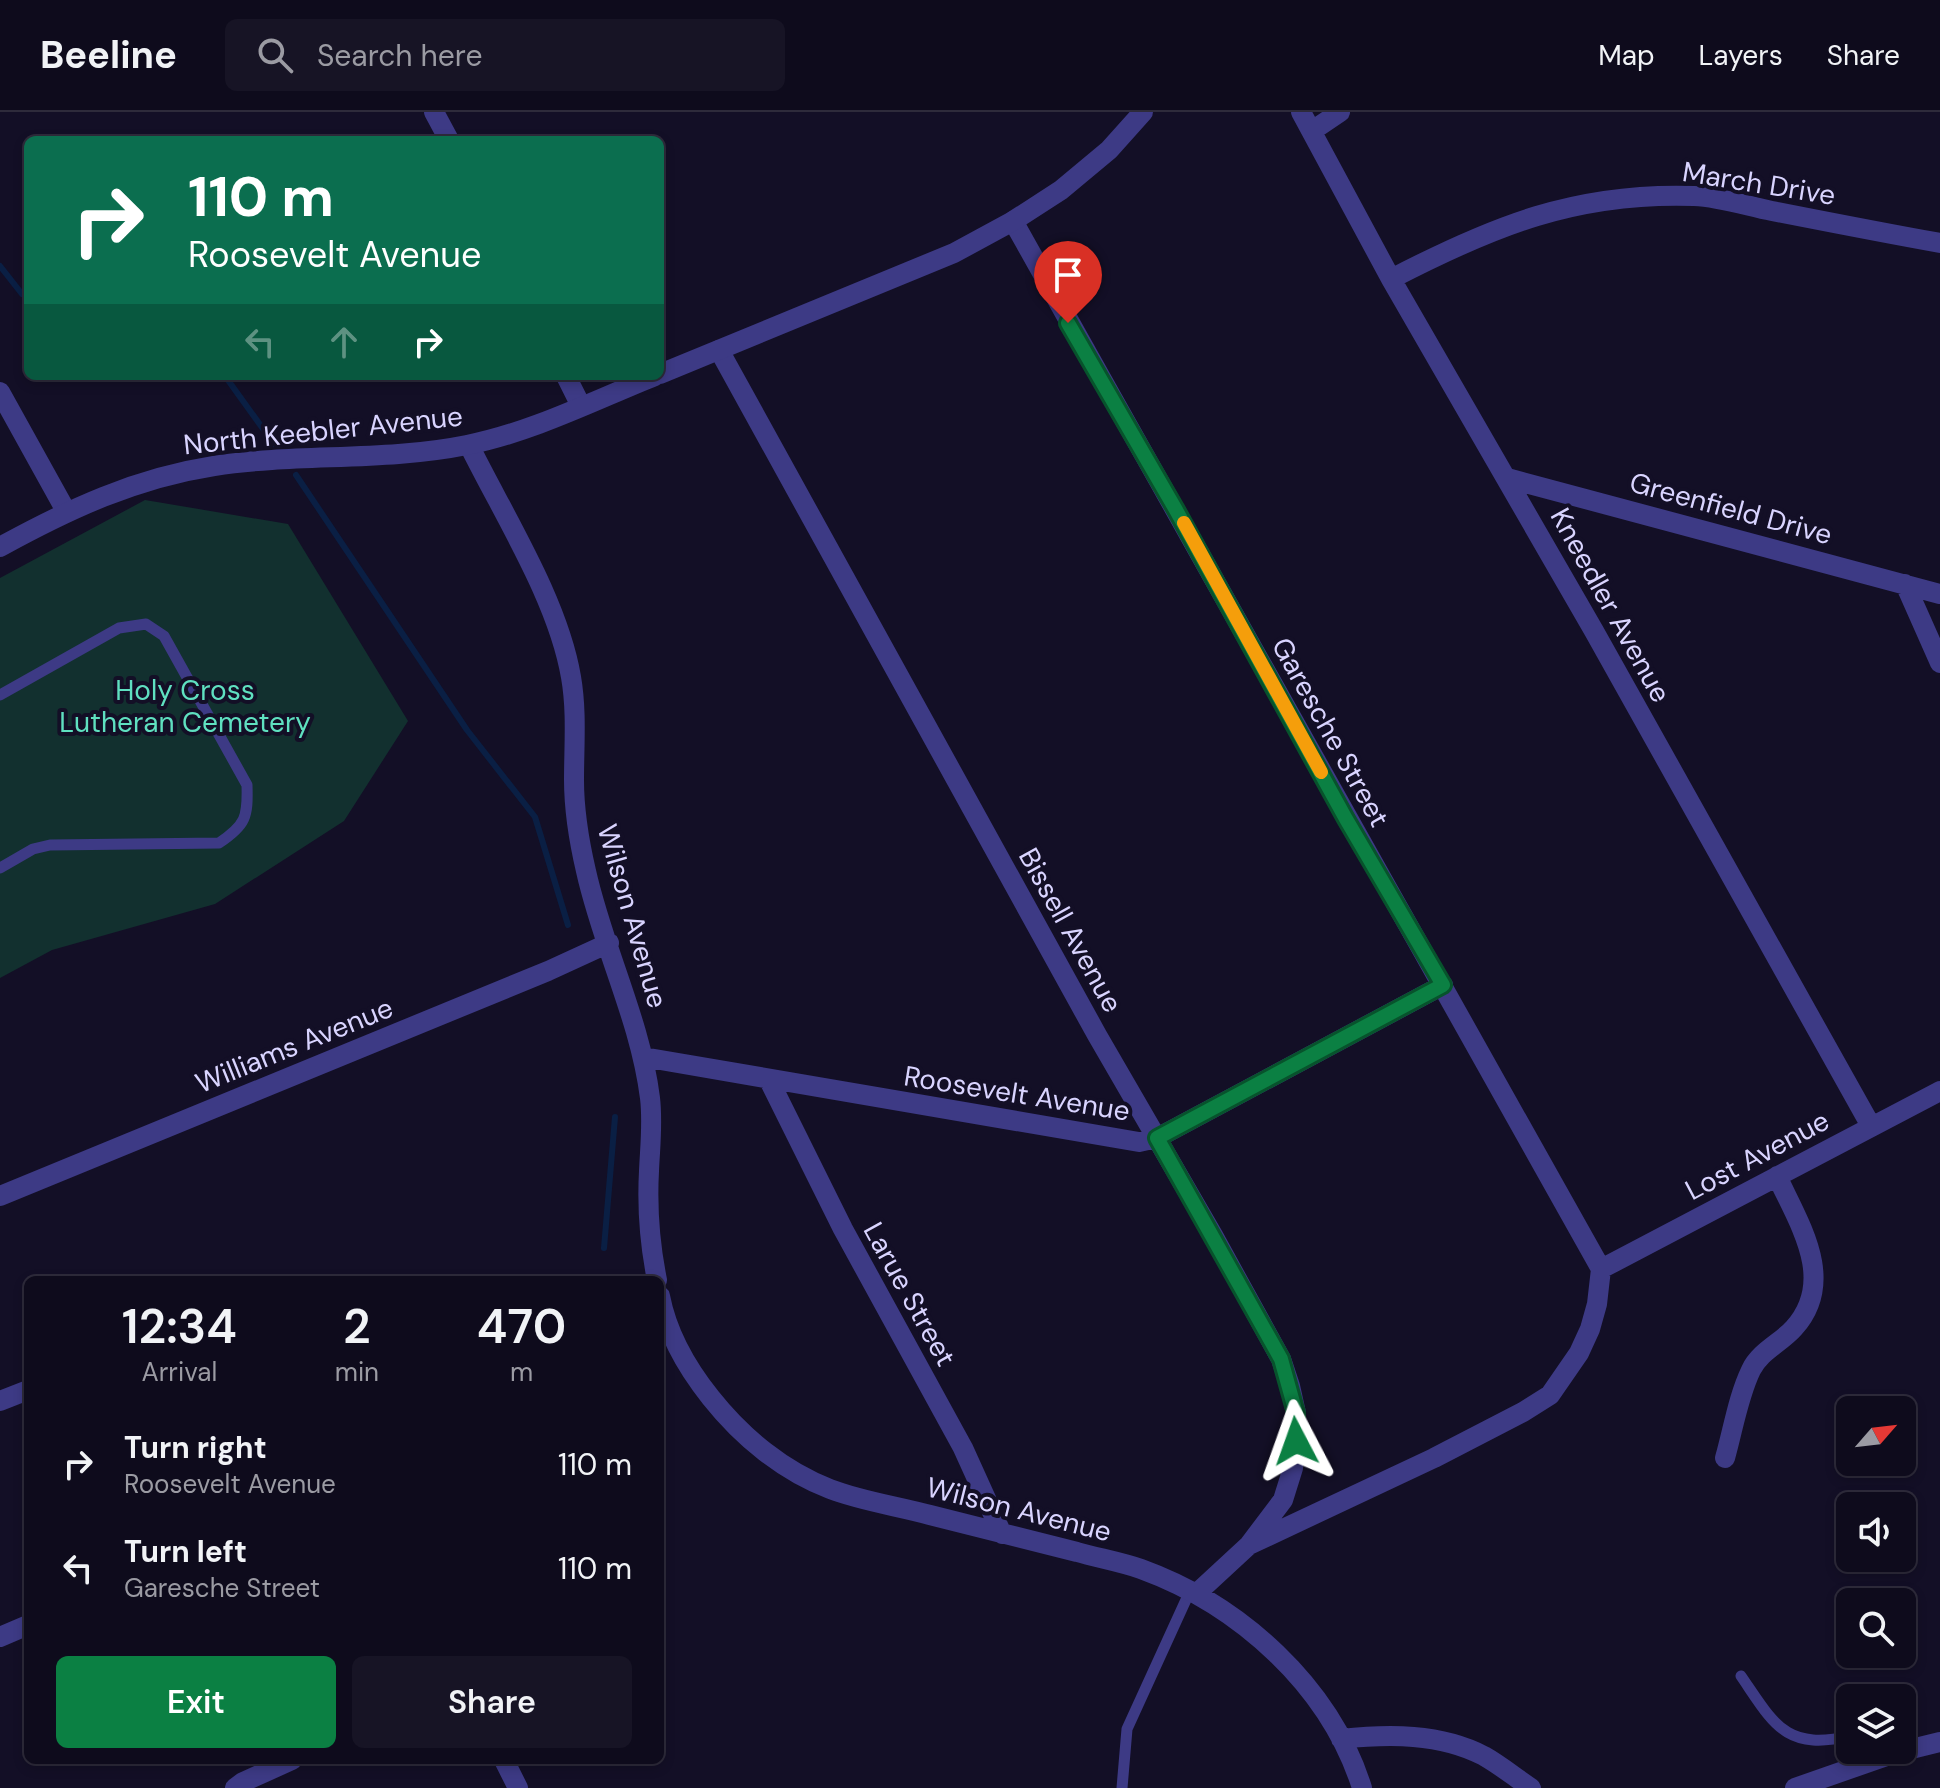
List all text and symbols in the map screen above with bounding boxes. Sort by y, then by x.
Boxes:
search box [225,19,785,91]
text: Beeline [40,30,177,80]
icon: search [253,33,297,77]
text: Search here [317,36,482,75]
text: Map [1598,37,1655,74]
text: Layers [1699,37,1783,74]
text: Share [1827,37,1900,74]
street label: March Drive [1680,153,1838,214]
text: 110 m [188,160,334,233]
icon: right [56,168,160,272]
text: Roosevelt Avenue [188,231,481,278]
pin [1034,241,1102,323]
icon: arrive [1046,253,1090,297]
icon: left [238,320,282,364]
icon: ahead [322,320,366,364]
icon: right [406,320,450,364]
street label: North Keebler Avenue [182,397,465,464]
street label: Greenfield Drive [1626,464,1836,553]
street label: Kneedler Avenue [1542,501,1679,709]
street label: Garesche Street [1263,631,1398,834]
park label: Holy Cross Lutheran Cemetery [59,672,311,741]
street label: Wilson Avenue [589,820,676,1012]
street label: Bissell Avenue [1010,841,1131,1019]
street label: Williams Avenue [190,989,398,1102]
street label: Roosevelt Avenue [901,1057,1133,1130]
street label: Lost Avenue [1679,1102,1836,1209]
street label: Larue Street [855,1216,964,1373]
text: 12:34 [122,1295,237,1358]
text: 2 [343,1295,371,1358]
text: 470 [477,1295,566,1358]
text: Arrival [141,1355,217,1389]
text: min [335,1355,379,1389]
text: m [510,1355,533,1389]
north arrow [1836,1396,1916,1476]
map controls [1836,1396,1916,1764]
position arrow [1254,1399,1338,1483]
text: Turn right [124,1428,267,1467]
icon: right [56,1442,100,1486]
text: 110 m [558,1445,632,1484]
text: Roosevelt Avenue [124,1467,336,1501]
street label: Wilson Avenue [923,1469,1115,1550]
button: sound [1836,1492,1916,1572]
text: Turn left [124,1532,247,1571]
icon: left [56,1546,100,1590]
text: 110 m [558,1549,632,1588]
text: Garesche Street [124,1571,320,1605]
button: search [1836,1588,1916,1668]
button: Exit [56,1656,336,1748]
button: Share [352,1656,632,1748]
button: layers [1836,1684,1916,1764]

